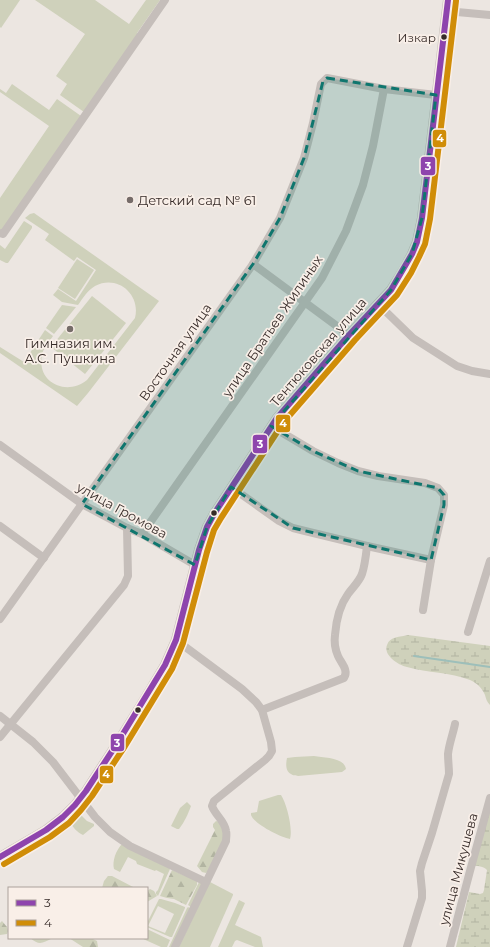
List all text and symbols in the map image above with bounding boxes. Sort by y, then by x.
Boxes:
place label: Изкар [398,30,436,45]
marker: Изкар [439,32,449,42]
line badge: 4 [432,129,447,148]
text: 4 [436,131,444,145]
line badge: 3 [420,156,436,176]
text: 3 [424,159,432,173]
place label: Детский сад № 61 [138,192,256,208]
marker: Детский сад № 61 [125,195,135,205]
street label: улица Братьев Жилиных [218,252,326,401]
street label: Тентюковская улица [266,294,370,410]
street label: Восточная улица [135,300,215,404]
marker: Гимназия им. А.С. Пушкина [65,324,75,334]
place label: Гимназия им. А.С. Пушкина [24,335,116,366]
line badge: 4 [275,414,291,433]
text: 4 [279,416,287,430]
line badge: 3 [252,434,268,454]
text: 3 [256,437,264,451]
street label: улица Громова [73,478,170,541]
unlabelled marker [209,508,219,518]
unlabelled marker [133,705,143,715]
line badge: 3 [110,733,125,752]
text: 3 [113,736,121,750]
line badge: 4 [99,765,114,784]
text: 4 [102,767,110,781]
street label: улица Микушева [435,811,481,928]
legend [8,887,148,939]
text: 3 [44,895,51,910]
text: 4 [44,915,52,930]

